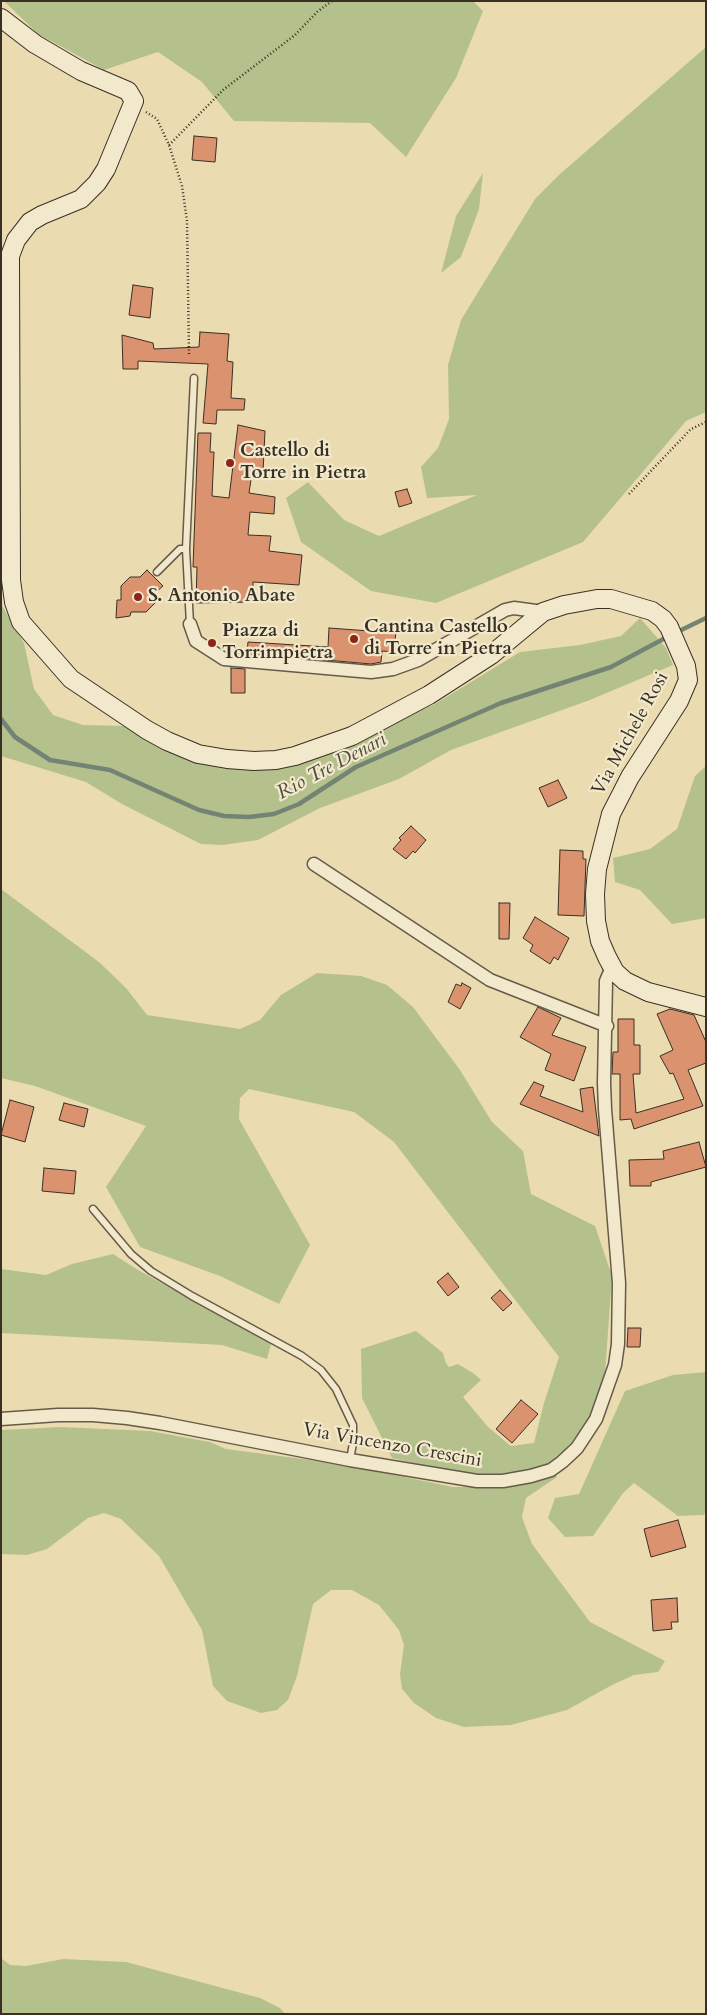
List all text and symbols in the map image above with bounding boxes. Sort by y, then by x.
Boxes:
place label: Castello di Torre in Pietra [240,441,366,485]
marker: Castello di Torre in Pietra [224,457,236,469]
place label: S. Antonio Abate [148,586,295,608]
marker: S. Antonio Abate [132,591,144,603]
place label: Cantina Castello di Torre in Pietra [364,617,512,661]
place label: Piazza di Torrimpietra [222,621,333,665]
marker: Cantina Castello di Torre in Pietra [348,633,360,645]
marker: Piazza di Torrimpietra [206,637,218,649]
street label: Via Michele Rosi [588,668,674,800]
water label: Rio Tre Denari [273,728,391,806]
street label: Via Vincenzo Crescini [301,1419,483,1473]

